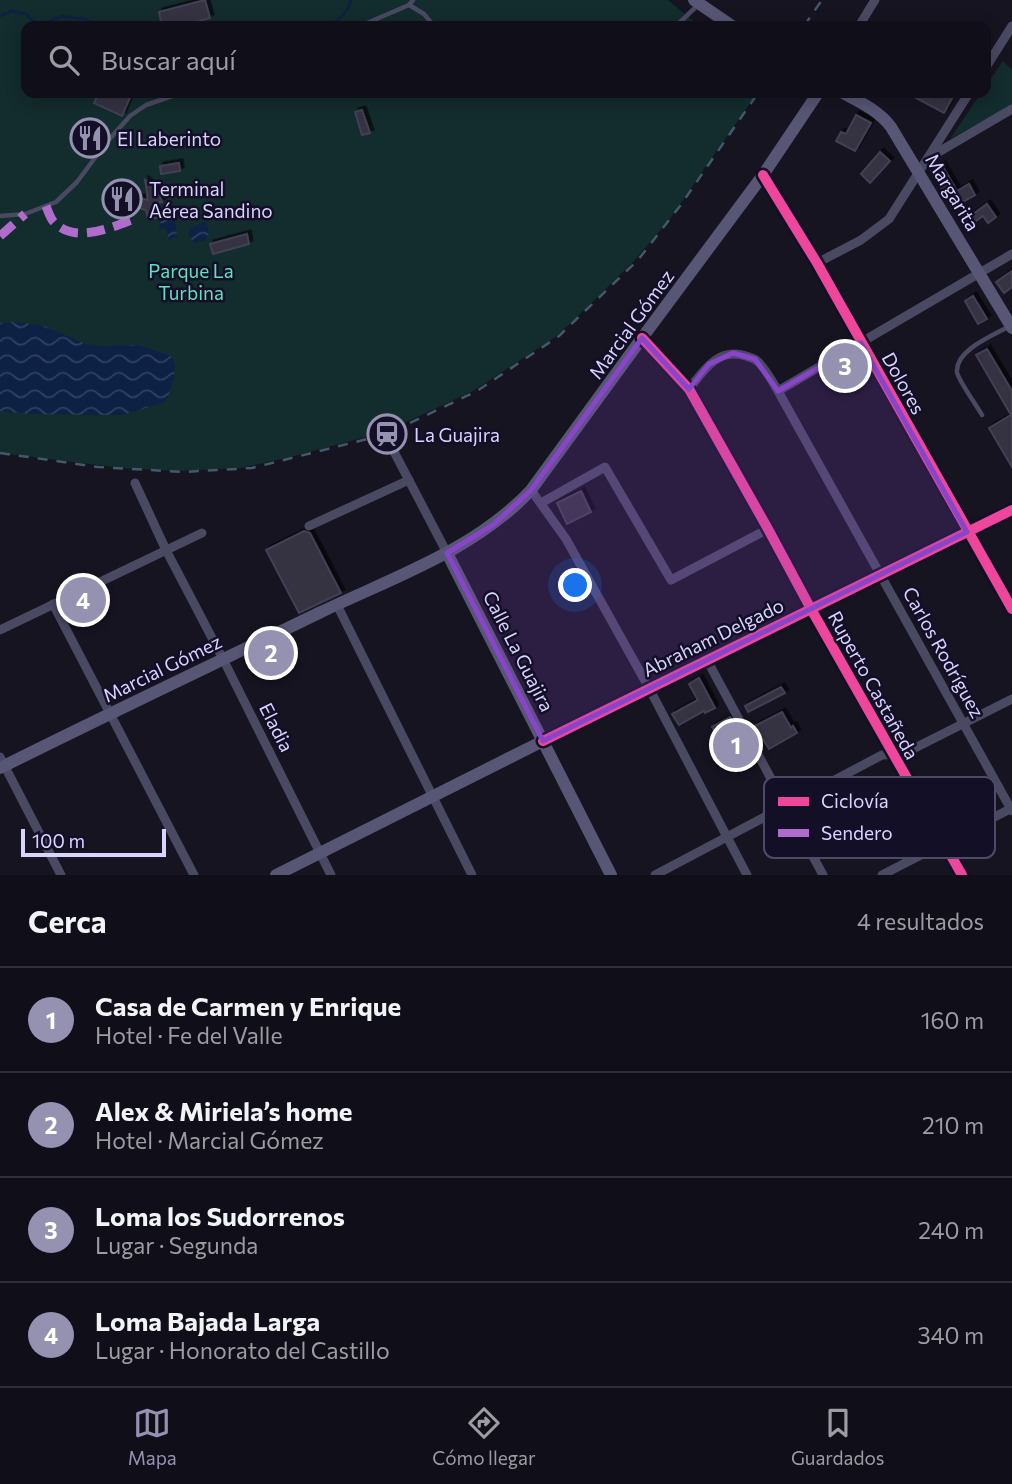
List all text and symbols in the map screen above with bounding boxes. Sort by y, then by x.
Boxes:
search box [21,21,991,98]
icon: search [45,41,83,79]
text: Buscar aquí [101,44,236,75]
restaurant icon: El Laberinto [69,117,111,159]
place label: El Laberinto [117,127,221,150]
street label: Margarita [921,149,985,235]
place label: Terminal Aérea Sandino [149,177,273,222]
restaurant icon: Terminal Aérea Sandino [101,178,143,220]
park label: Parque La Turbina [148,259,234,304]
street label: Marcial Gómez [584,265,678,383]
pin: 3 [822,340,868,392]
street label: Dolores [878,348,930,418]
station icon: La Guajira [366,413,408,455]
place label: La Guajira [414,423,500,446]
your location [558,568,592,602]
pin: 4 [60,574,106,626]
street label: Carlos Rodríguez [899,583,989,721]
street label: Calle La Guajira [479,587,559,715]
street label: Abraham Delgado [639,593,787,681]
street label: Ruperto Castañeda [824,607,924,763]
pin: 2 [248,627,294,679]
street label: Marcial Gómez [99,629,225,707]
street label: Eladia [255,699,299,755]
pin: 1 [713,719,759,771]
legend [764,777,995,858]
text: Ciclovía [821,789,889,812]
text: Sendero [821,821,893,844]
scale bar [21,826,166,858]
text: 100 m [32,829,85,852]
text: Cerca [28,902,107,939]
text: 4 resultados [857,907,984,935]
text: Casa de Carmen y Enrique [95,990,401,1021]
text: 1 [46,1006,56,1034]
text: 160 m [921,1006,984,1034]
text: Hotel · Fe del Valle [95,1021,283,1049]
text: Alex & Miriela’s home [95,1095,353,1126]
text: 2 [44,1111,58,1139]
text: 210 m [922,1111,984,1139]
text: Hotel · Marcial Gómez [95,1126,324,1154]
text: Loma los Sudorrenos [95,1200,345,1231]
text: 3 [44,1216,58,1244]
text: 240 m [918,1216,984,1244]
text: Lugar · Segunda [95,1231,258,1259]
text: Loma Bajada Larga [95,1305,320,1336]
text: 4 [44,1321,58,1349]
text: 340 m [918,1321,984,1349]
text: Lugar · Honorato del Castillo [95,1336,390,1364]
tab: Mapa [128,1404,177,1469]
tab: Cómo llegar [432,1404,536,1469]
tab: Guardados [791,1404,884,1469]

